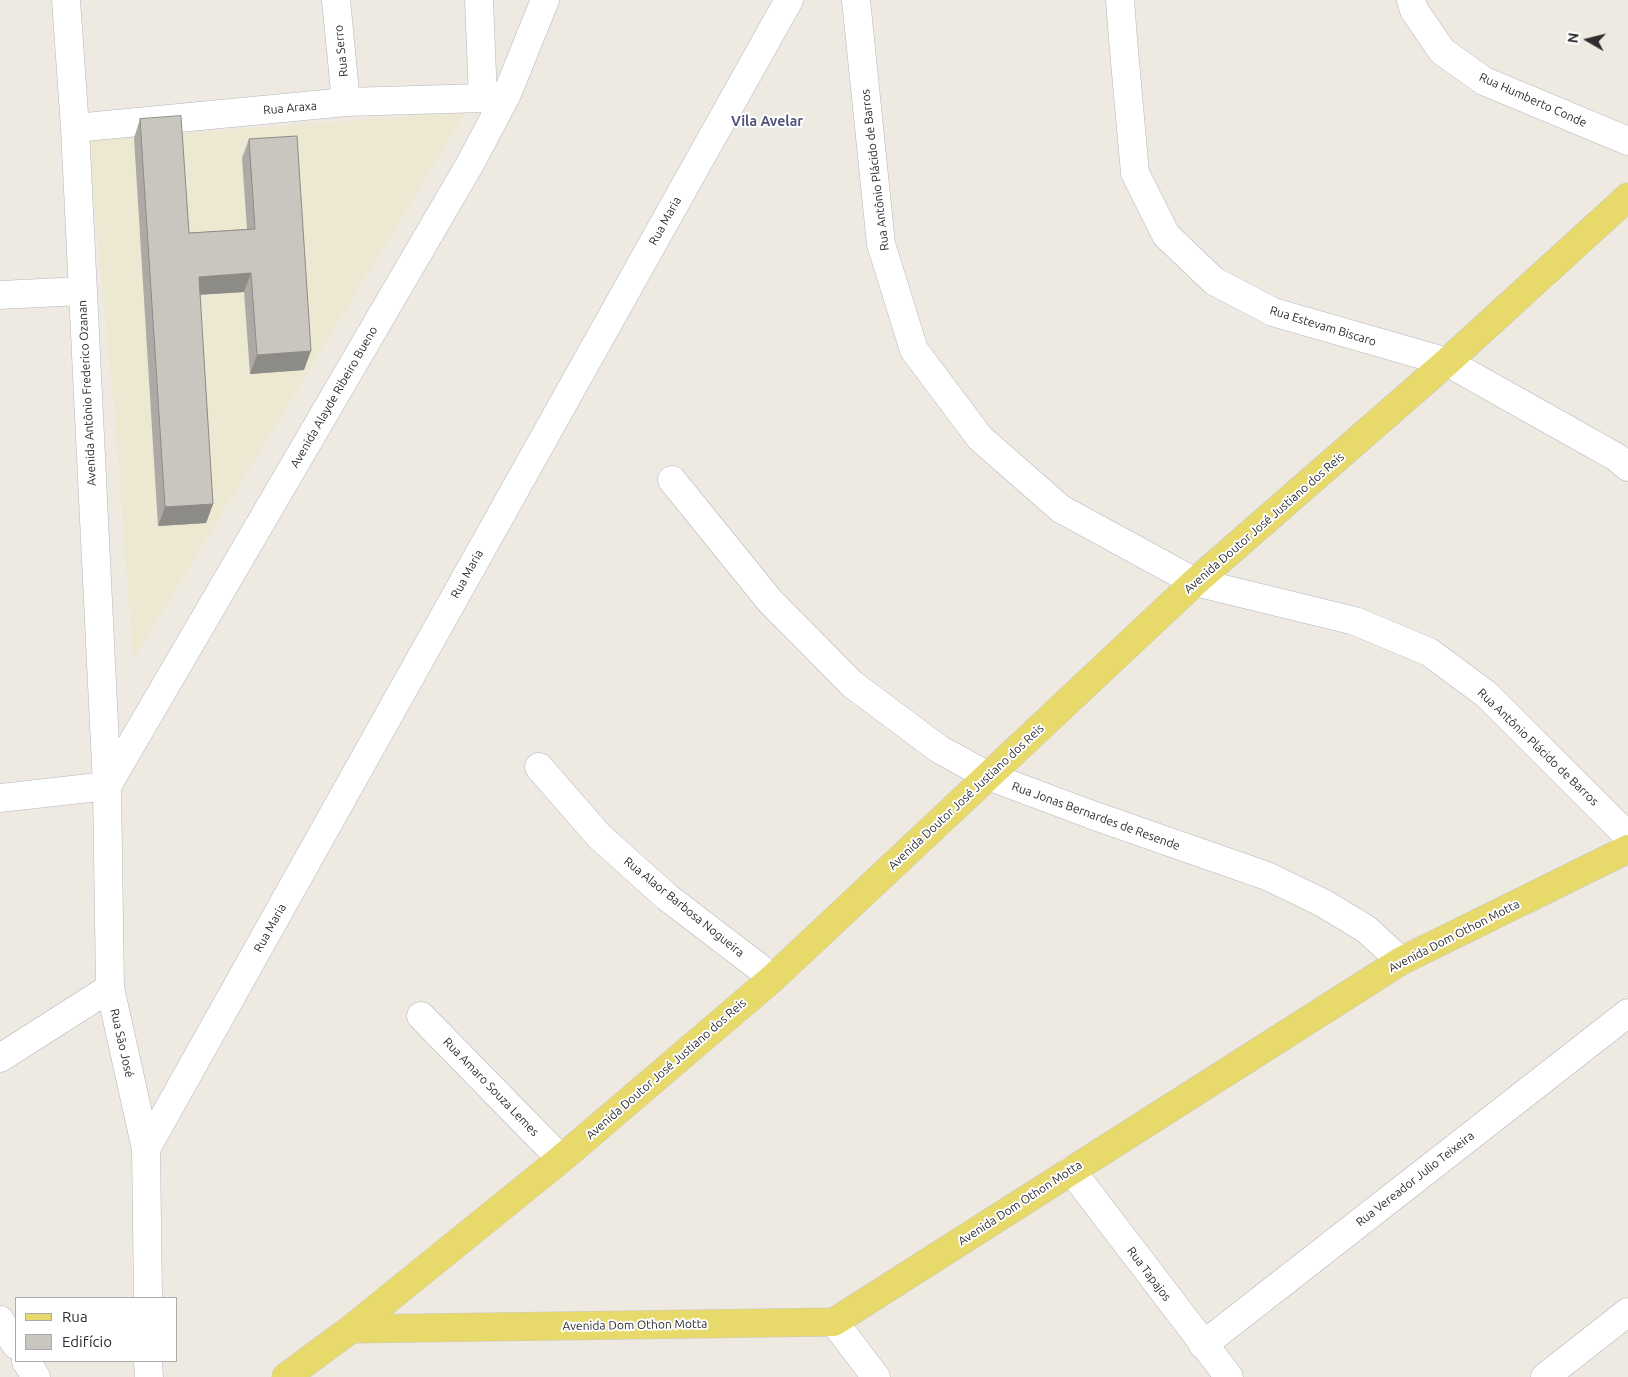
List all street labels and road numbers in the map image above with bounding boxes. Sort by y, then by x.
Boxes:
street label: Rua Serro [331,24,351,78]
street label: Rua Humberto Conde [1477,70,1589,130]
street label: Rua Antônio Plácido de Barros [858,89,892,251]
street label: Rua Araxa [263,98,317,118]
street label: Rua Maria [646,194,684,248]
street label: Avenida Antônio Frederico Ozanan [75,300,99,486]
street label: Rua Estevam Biscaro [1268,303,1378,349]
street label: Avenida Alayde Ribeiro Bueno [287,324,381,470]
street label: Avenida Doutor José Justiano dos Reis [1181,450,1347,596]
street label: Rua Maria [448,547,486,601]
street label: Rua Antônio Plácido de Barros [1475,685,1601,809]
street label: Avenida Doutor José Justiano dos Reis [885,721,1047,873]
street label: Rua Jonas Bernardes de Resende [1010,779,1182,853]
street label: Rua Alaor Barbosa Nogueira [621,854,747,960]
street label: Avenida Dom Othon Motta [1386,897,1522,975]
street label: Rua Maria [251,901,289,955]
street label: Avenida Doutor José Justiano dos Reis [583,996,749,1142]
street label: Rua São José [107,1007,137,1079]
street label: Rua Amaro Souza Lemes [440,1035,542,1139]
street label: Rua Vereador Julio Teixeira [1353,1128,1477,1230]
street label: Avenida Dom Othon Motta [955,1157,1085,1249]
street label: Rua Tapajos [1124,1244,1174,1304]
street label: Avenida Dom Othon Motta [562,1317,708,1333]

